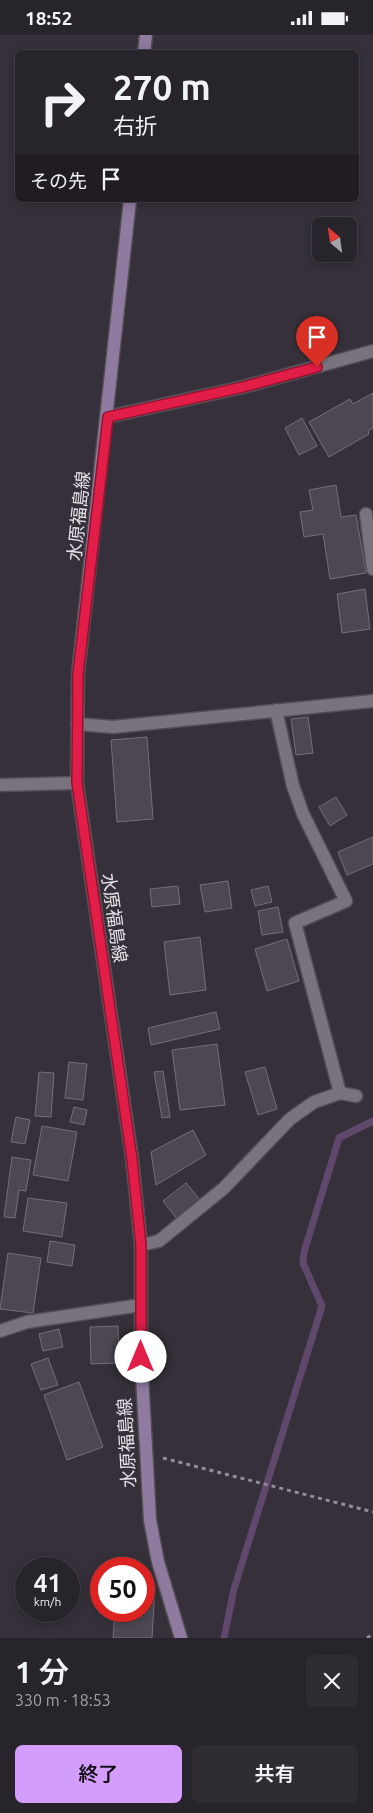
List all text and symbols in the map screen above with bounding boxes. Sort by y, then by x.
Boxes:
text: 18:52 [25,7,73,29]
text: 270 m [113,67,211,107]
icon: right [30,70,95,135]
text: 右折 [113,113,157,138]
icon: arrive [97,165,125,193]
text: その先 [30,170,87,192]
north arrow [312,217,358,263]
map controls [312,217,357,262]
pin [296,316,338,367]
icon: arrive [303,323,331,351]
street label: 水原福島線 [63,470,93,562]
street label: 水原福島線 [99,872,131,964]
position arrow [114,1330,166,1382]
street label: 水原福島線 [114,1398,138,1489]
speed limit sign: 50 [90,1557,155,1622]
text: 41 [33,1569,62,1597]
text: km/h [34,1595,61,1608]
text: 1 分 [15,1655,69,1689]
button: close [306,1655,358,1707]
text: 330 m · 18:53 [15,1691,111,1709]
button: 終了 [15,1745,182,1803]
button: 共有 [192,1745,358,1803]

